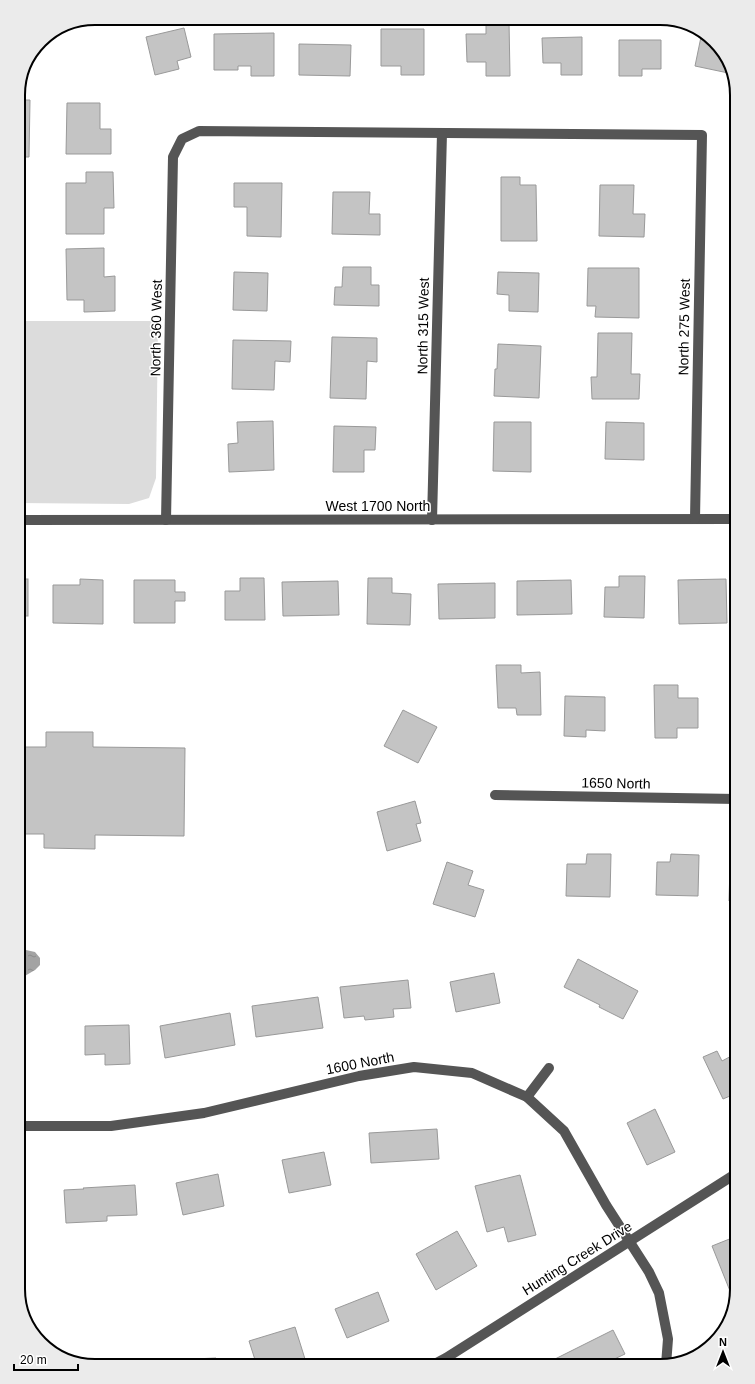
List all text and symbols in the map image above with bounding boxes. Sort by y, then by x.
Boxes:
street label: North 315 West [414,277,432,375]
street label: North 275 West [675,278,693,376]
street label: North 360 West [147,279,165,377]
street label: West 1700 North [326,498,430,514]
street label: 1650 North [581,774,651,792]
street label: 1600 North [324,1049,396,1077]
street label: Hunting Creek Drive [519,1218,635,1298]
north arrow [703,1332,743,1372]
text: N [719,1336,727,1348]
scale bar [14,1346,78,1372]
text: 20 m [20,1353,47,1367]

